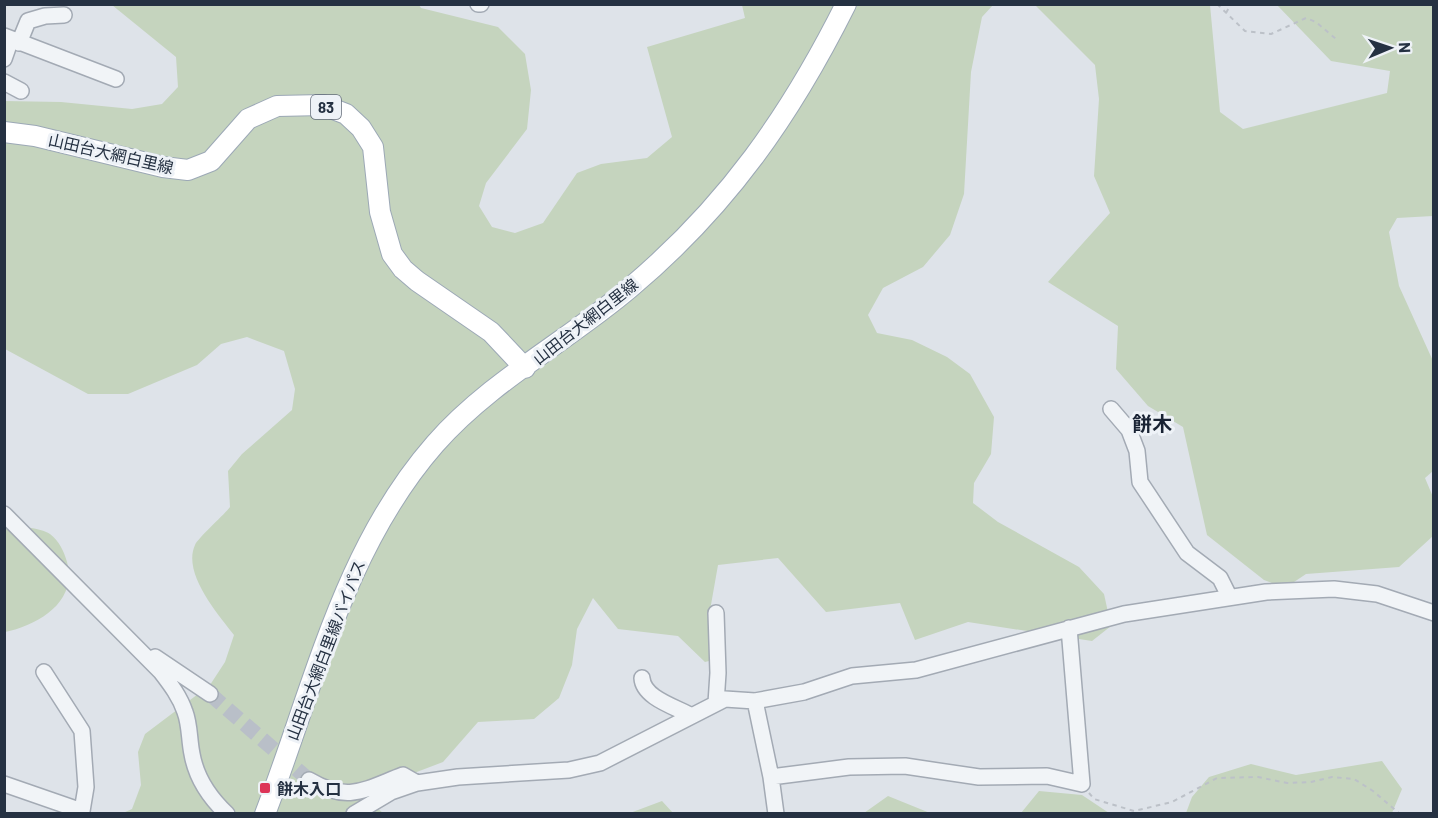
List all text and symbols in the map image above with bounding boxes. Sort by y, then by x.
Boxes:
north arrow [1360,18,1420,78]
text: N [1396,42,1415,53]
road number: 83 [311,95,341,119]
street label: 山田台大網白里線 [46,129,176,177]
street label: 山田台大網白里線 [529,274,641,368]
district label: 餅木 [1132,411,1172,435]
street label: 山田台大網白里線バイパス [282,557,368,743]
place label: 餅木入口 [277,779,341,798]
marker: 餅木入口 [258,781,272,795]

